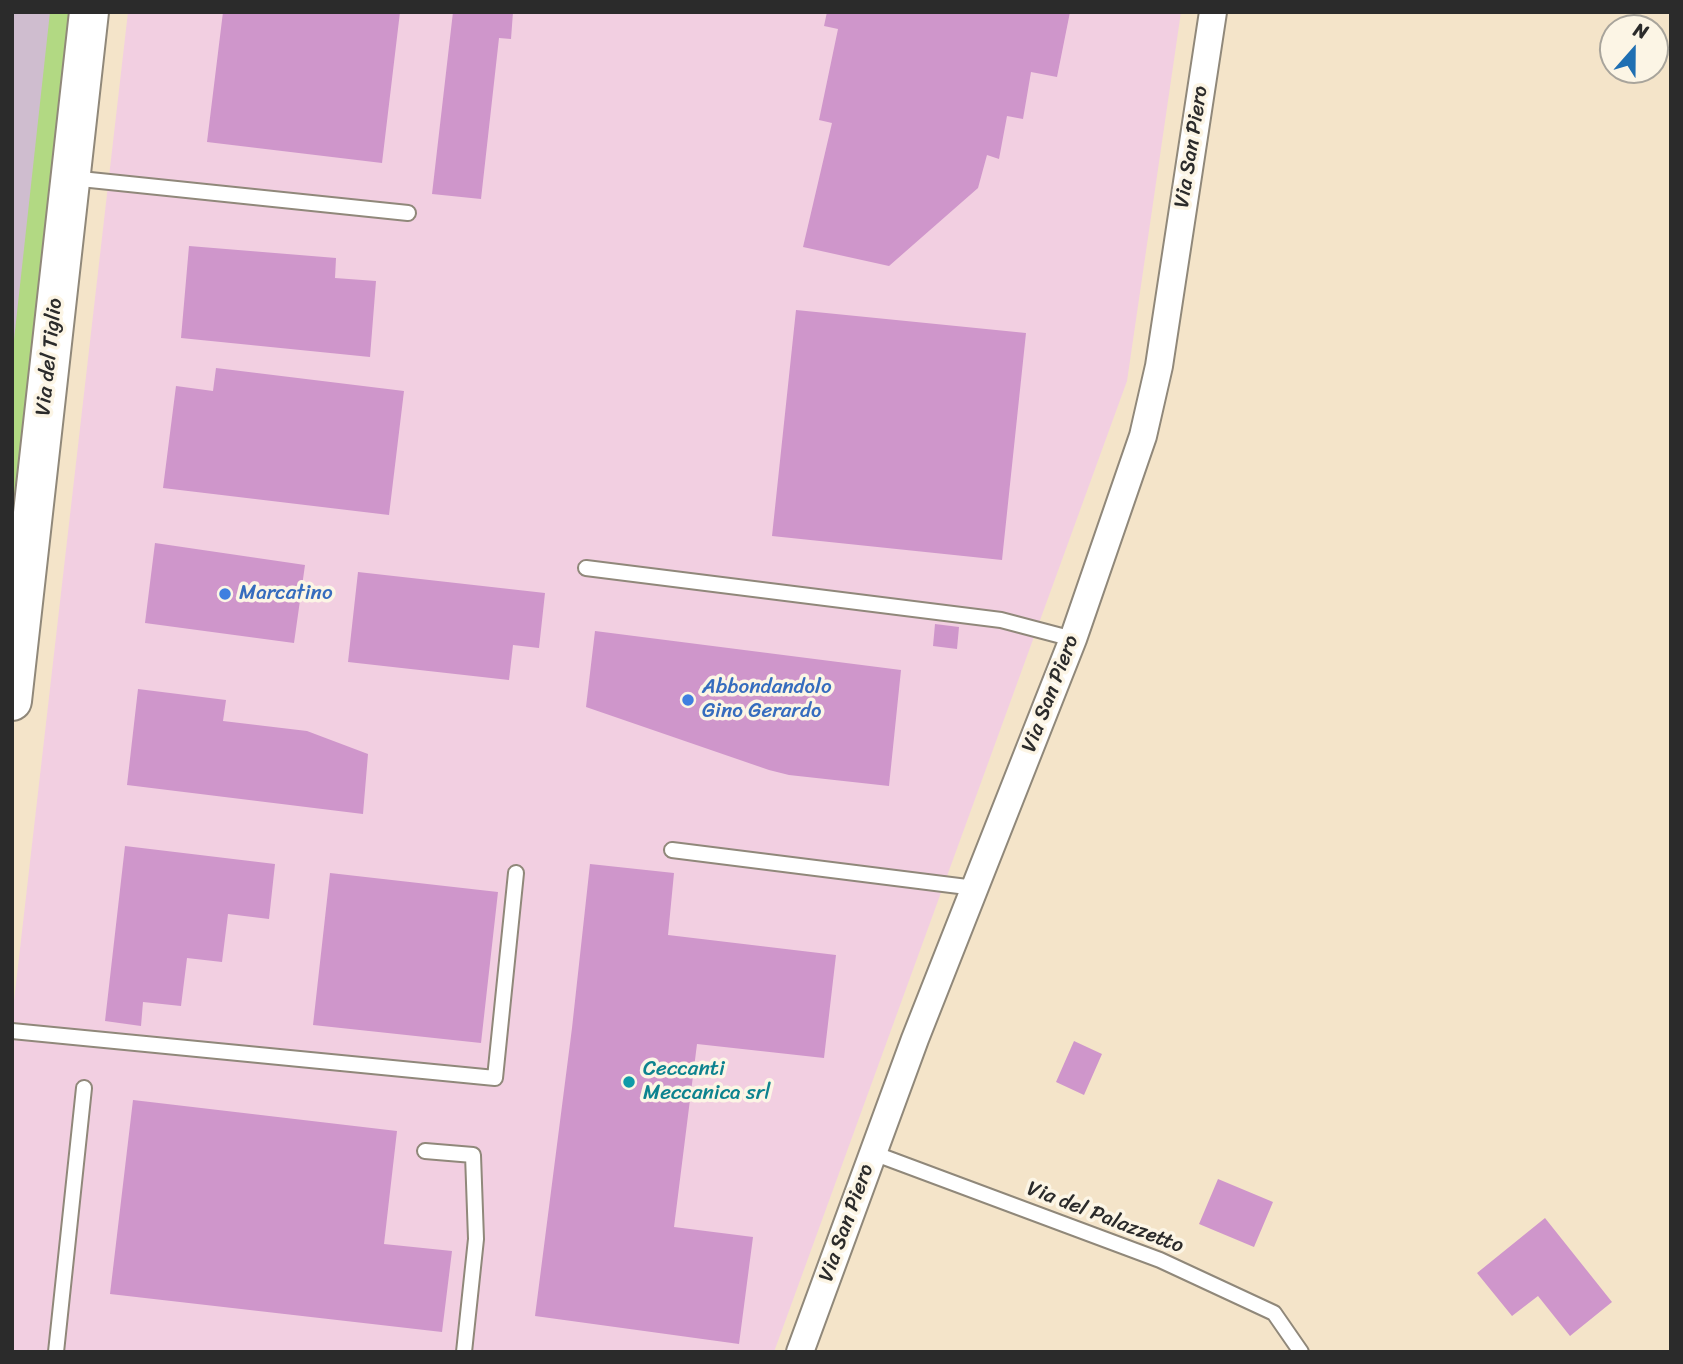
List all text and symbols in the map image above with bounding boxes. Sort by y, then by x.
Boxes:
text: N [1629,13,1653,49]
north arrow [1599,14,1669,84]
street label: Via San Piero [1170,84,1214,210]
street label: Via del Tiglio [31,297,69,417]
place label: Marcatino [239,581,333,607]
marker: Marcatino [217,586,233,602]
street label: Via San Piero [1017,632,1085,756]
place label: Abbondandolo Gino Gerardo [702,675,832,725]
marker: Abbondandolo Gino Gerardo [680,692,696,708]
place label: Ceccanti Meccanica srl [643,1057,770,1107]
marker: Ceccanti Meccanica srl [621,1074,637,1090]
street label: Via San Piero [814,1161,880,1285]
street label: Via del Palazzetto [1023,1177,1187,1259]

